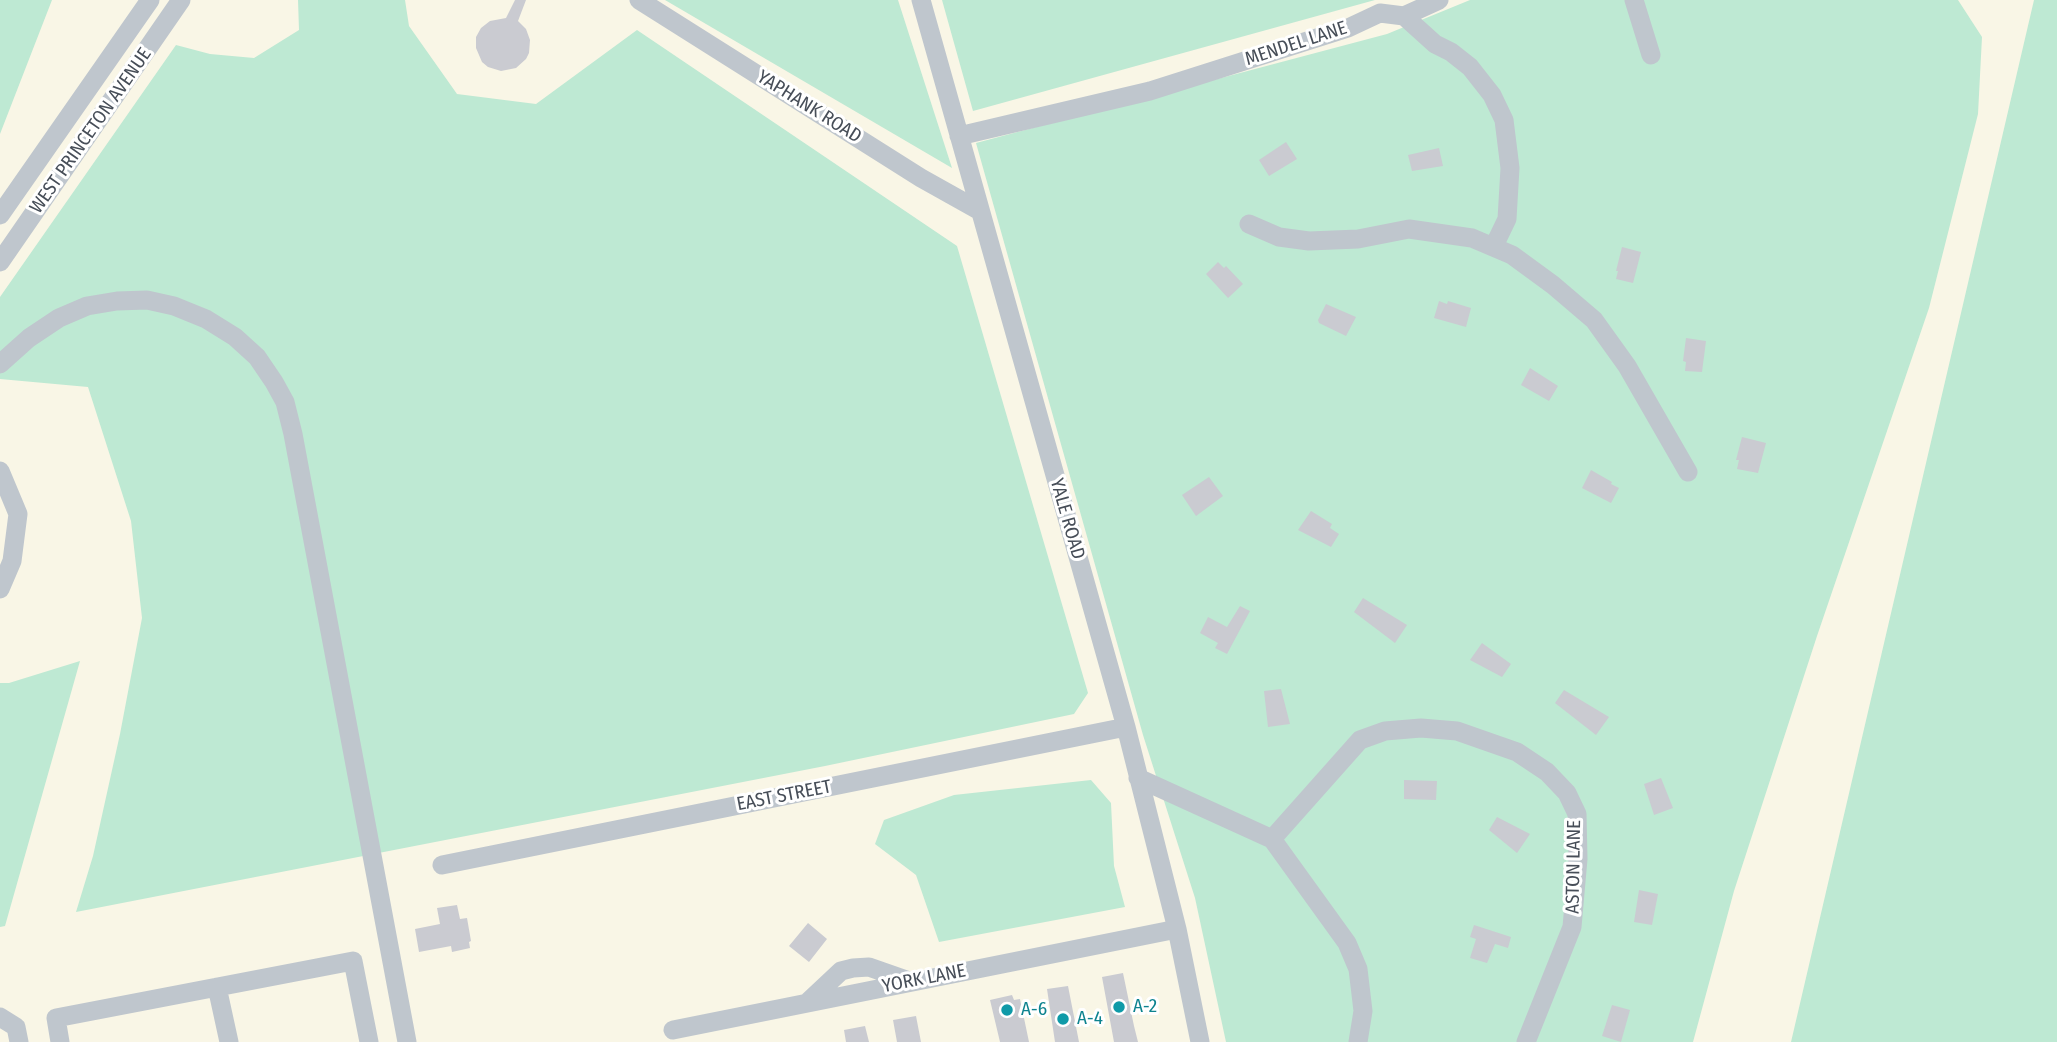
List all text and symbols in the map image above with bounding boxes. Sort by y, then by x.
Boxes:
street label: MENDEL LANE [1242,17,1350,71]
street label: WEST PRINCETON AVENUE [25,44,157,218]
street label: YAPHANK ROAD [753,66,865,148]
street label: YALE ROAD [1045,476,1089,562]
street label: EAST STREET [735,776,833,816]
street label: ASTON LANE [1562,820,1586,914]
street label: YORK LANE [880,960,968,998]
place label: A-2 [1133,996,1157,1018]
place label: A-6 [1021,999,1047,1021]
marker: A-2 [1111,999,1127,1015]
marker: A-6 [999,1002,1015,1018]
place label: A-4 [1077,1008,1103,1030]
marker: A-4 [1055,1011,1071,1027]

